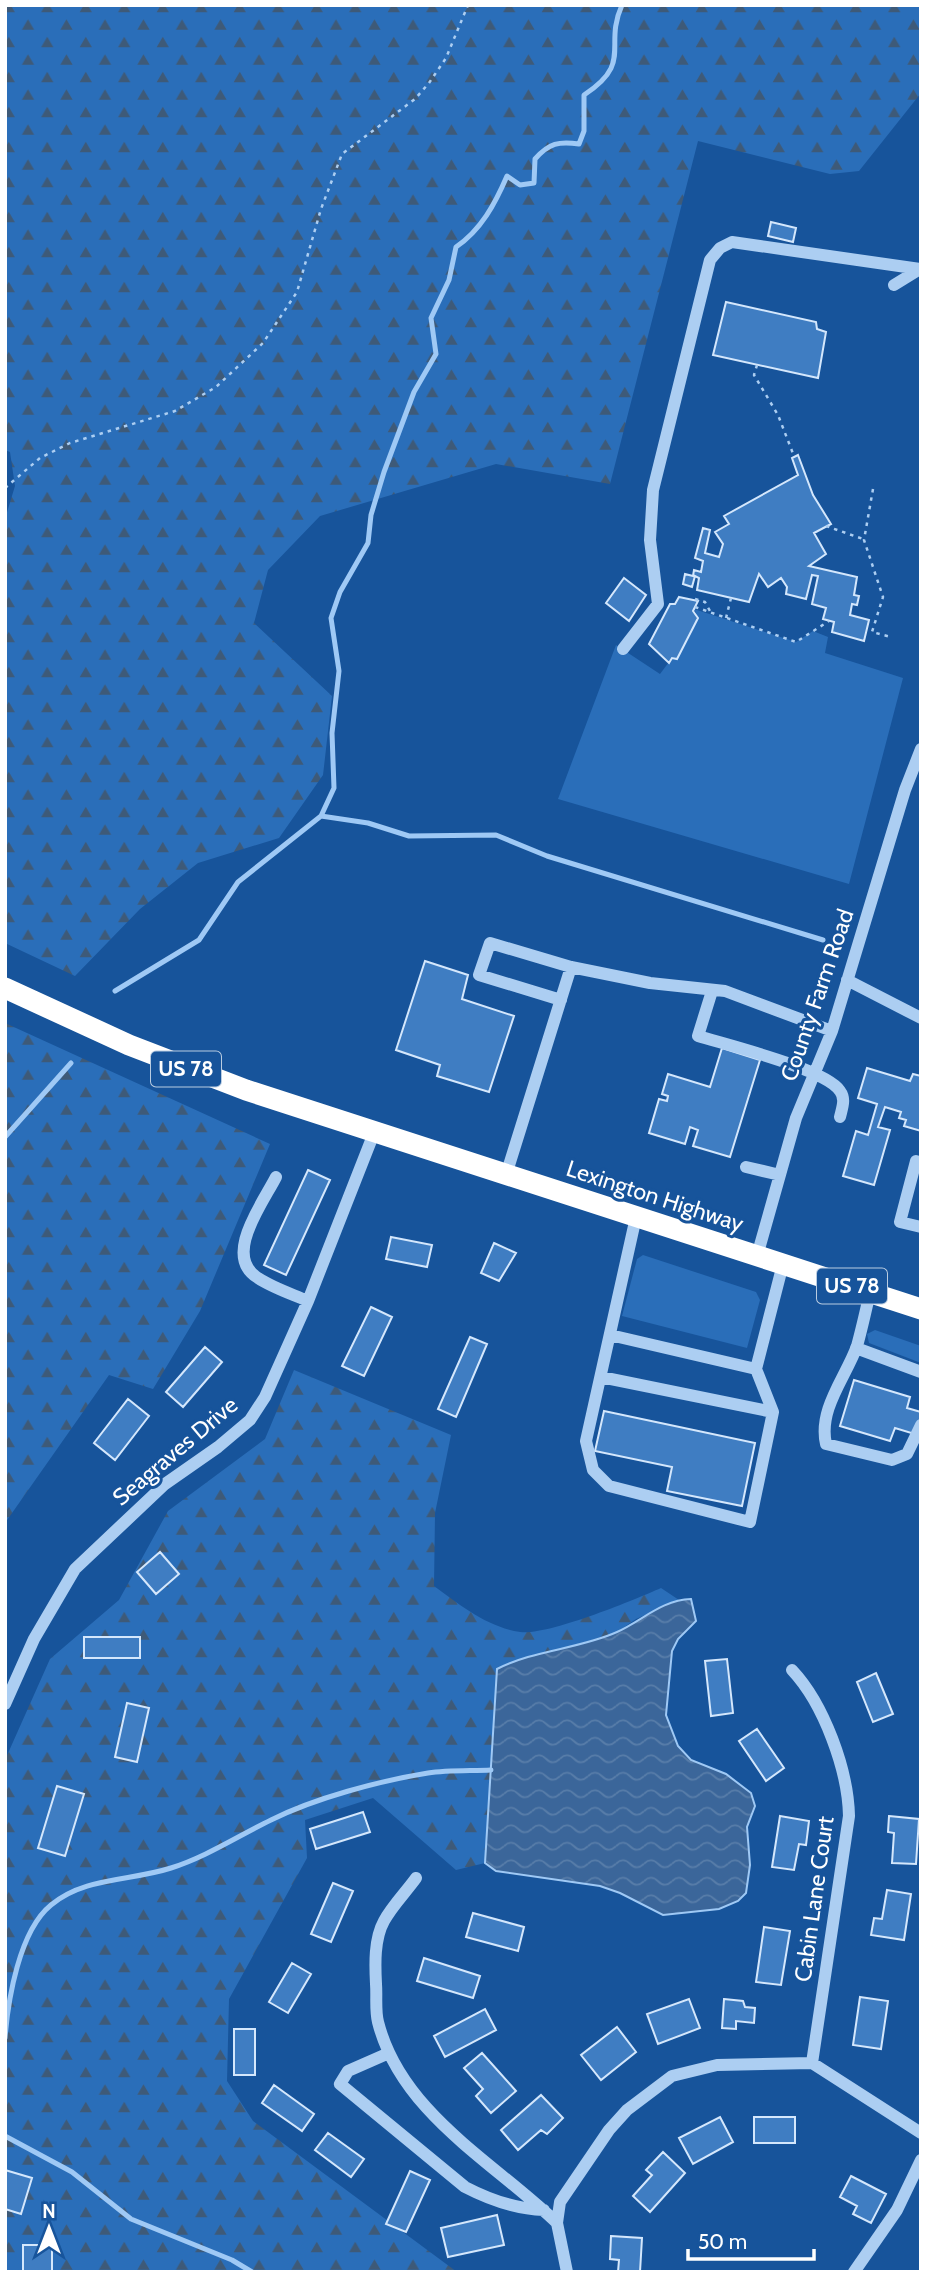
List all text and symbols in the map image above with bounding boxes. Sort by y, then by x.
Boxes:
street label: County Farm Road [774,905,860,1085]
road number: US 78 [151,1052,221,1086]
street label: Lexington Highway [563,1154,748,1238]
road number: US 78 [817,1268,887,1304]
street label: Seagraves Drive [107,1390,243,1511]
street label: Cabin Lane Court [789,1814,840,1984]
north arrow [14,2193,84,2263]
text: N [42,2200,56,2223]
scale bar [688,2218,814,2262]
text: 50 m [698,2229,747,2254]

